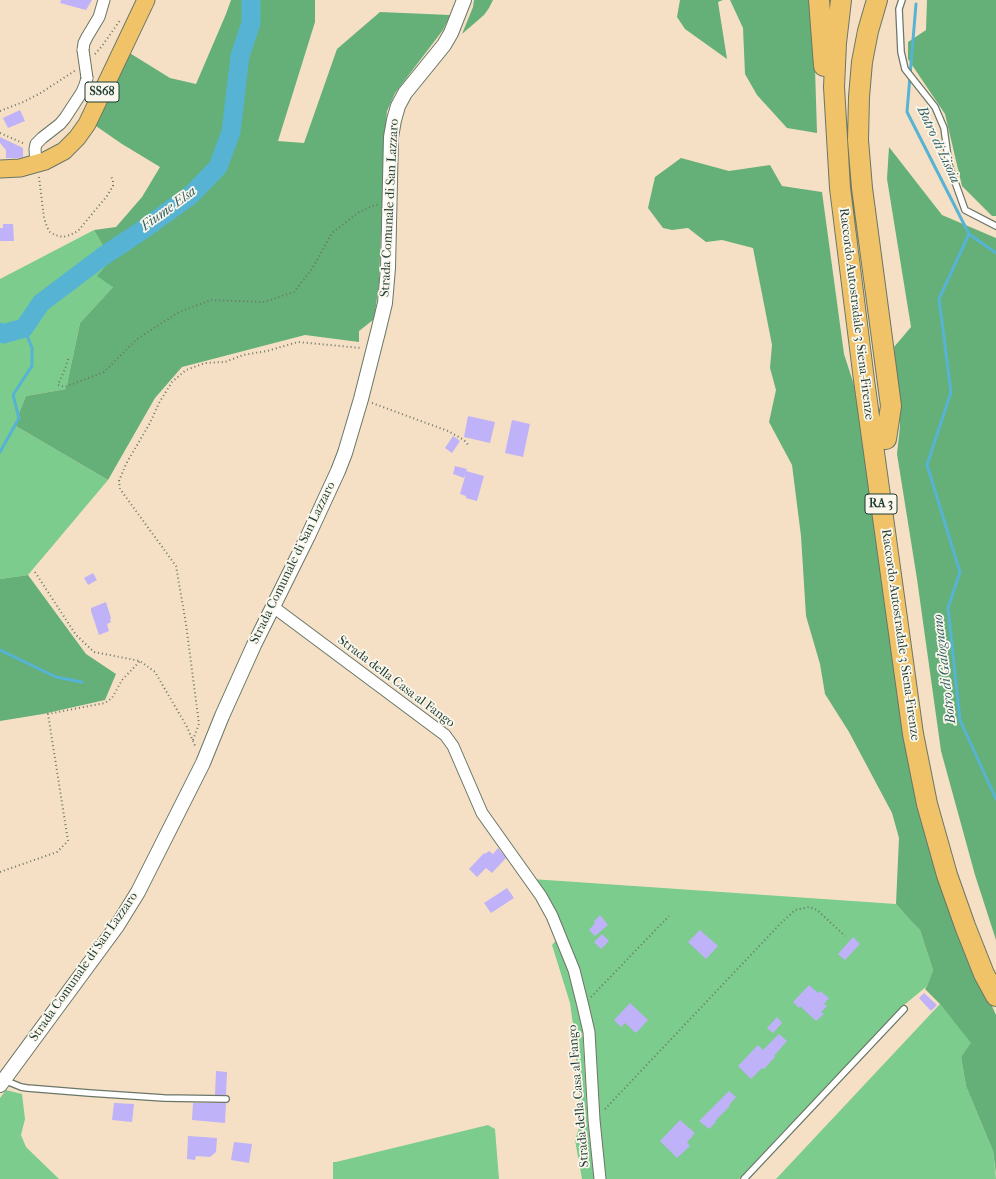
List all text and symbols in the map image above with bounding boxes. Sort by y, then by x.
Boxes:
road number: SS68 [85,82,119,102]
water label: Botro di Lisoia [913,104,963,186]
street label: Strada Comunale di San Lazzaro [378,118,402,298]
water label: Fiume Elsa [138,183,200,235]
street label: Raccordo Autostradale 3 Siena-Firenze [835,207,877,421]
street label: Strada Comunale di San Lazzaro [247,479,339,647]
road number: RA 3 [865,494,897,514]
street label: Raccordo Autostradale 3 Siena-Firenze [877,528,923,742]
water label: Botro di Galognano [930,613,960,725]
street label: Strada della Casa al Fango [334,633,458,731]
street label: Strada Comunale di San Lazzaro [26,889,142,1045]
street label: Strada della Casa al Fango [565,1024,593,1168]

